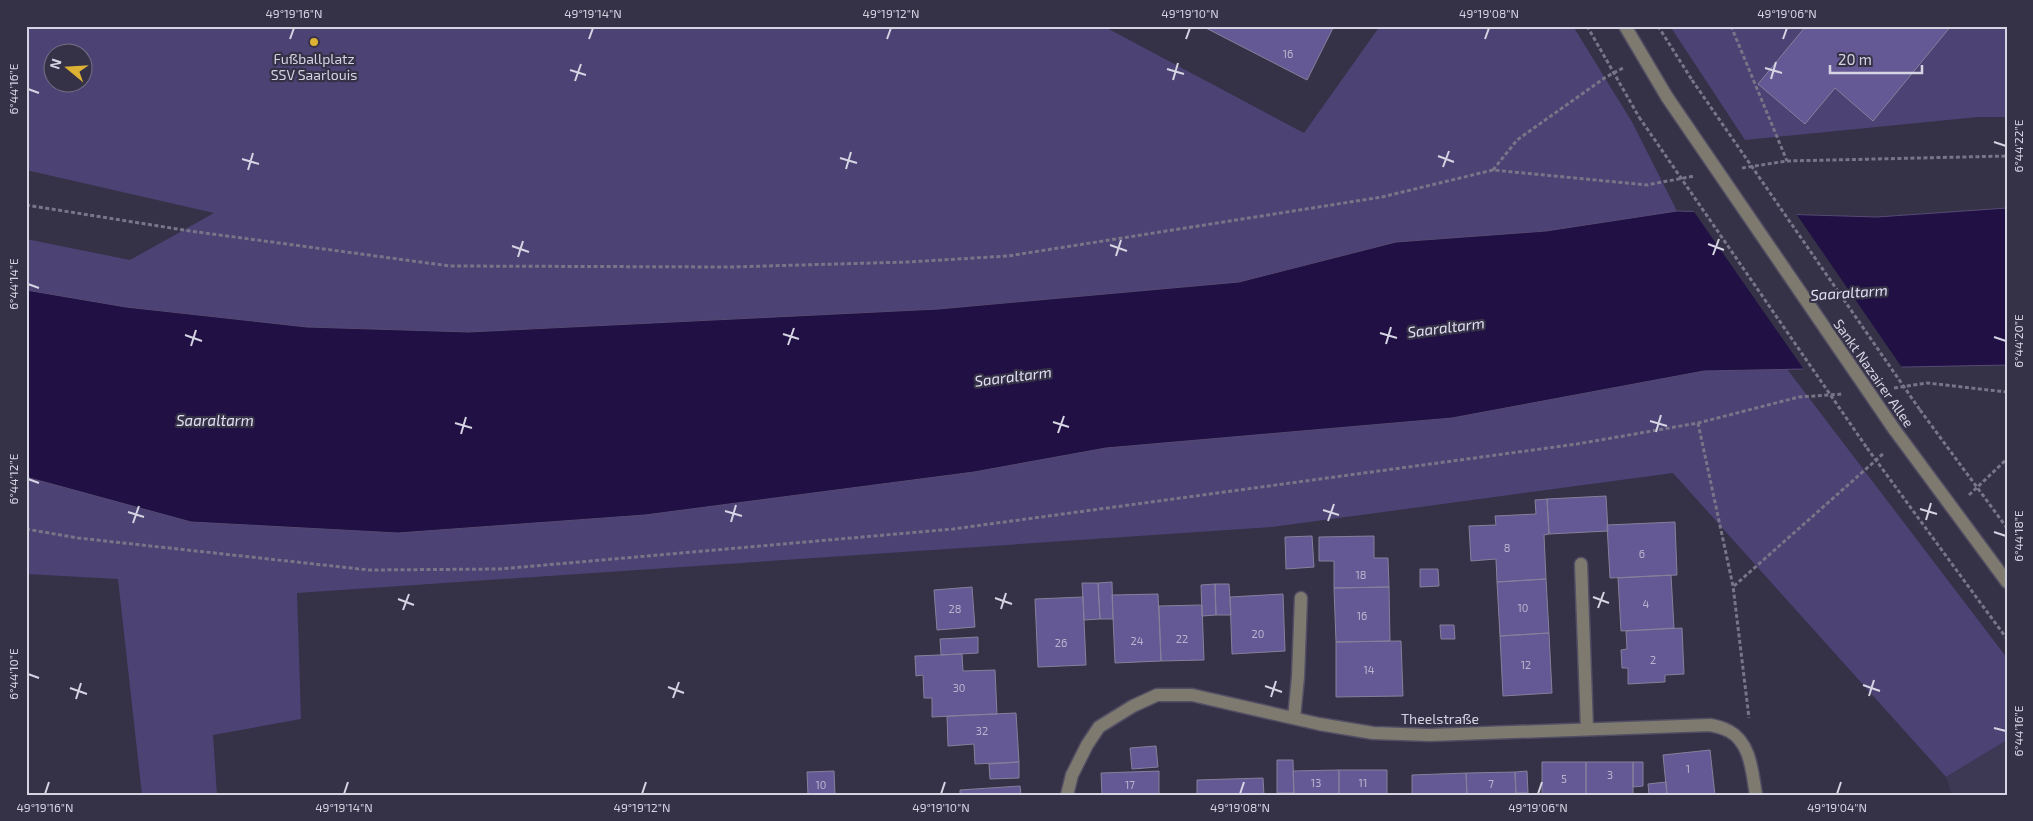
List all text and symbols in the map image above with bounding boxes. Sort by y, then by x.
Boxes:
text: 49°19'16"N [265,6,323,20]
text: 49°19'14"N [564,6,622,20]
text: 49°19'12"N [863,6,919,20]
text: 49°19'10"N [1161,6,1219,20]
text: 49°19'08"N [1459,6,1519,20]
text: 49°19'06"N [1757,6,1817,20]
marker: Fußballplatz SSV Saarlouis [308,36,320,48]
north arrow [42,42,92,92]
scale bar [1830,42,1923,74]
house number: 16 [1283,47,1293,60]
place label: Fußballplatz SSV Saarlouis [271,50,357,83]
text: 20 m [1838,50,1872,68]
text: N [46,56,65,71]
text: 6°44'16"E [6,63,20,115]
text: 6°44'22"E [2011,119,2025,172]
text: 6°44'14"E [6,258,20,310]
water label: Saaraltarm [1810,280,1888,304]
water label: Saaraltarm [1406,313,1486,341]
text: 6°44'20"E [2011,314,2025,368]
street label: Sankt Nazairer Allee [1830,316,1918,430]
water label: Saaraltarm [973,362,1053,390]
water label: Saaraltarm [176,411,254,429]
text: 6°44'12"E [6,453,20,504]
text: 6°44'18"E [2011,510,2025,562]
house number: 8 [1504,541,1510,554]
house number: 6 [1639,547,1645,560]
house number: 18 [1355,568,1367,581]
house number: 4 [1643,597,1650,610]
house number: 10 [1517,601,1529,614]
house number: 28 [949,602,961,615]
house number: 16 [1357,609,1367,622]
house number: 20 [1252,627,1264,640]
house number: 22 [1176,632,1188,645]
house number: 24 [1131,634,1144,647]
house number: 26 [1055,636,1067,649]
text: 6°44'10"E [6,648,20,700]
house number: 2 [1650,653,1656,666]
house number: 12 [1521,658,1531,671]
house number: 14 [1363,663,1375,676]
house number: 30 [953,681,965,694]
text: 6°44'16"E [2011,705,2025,757]
street label: Theelstraße [1401,710,1479,727]
house number: 32 [976,724,988,737]
house number: 1 [1686,762,1690,775]
house number: 3 [1607,768,1613,781]
house number: 5 [1561,772,1567,785]
house number: 13 [1311,776,1321,789]
house number: 11 [1359,776,1367,789]
house number: 7 [1488,777,1494,790]
house number: 10 [815,778,827,791]
house number: 17 [1125,778,1135,791]
text: 49°19'16"N [16,800,74,814]
text: 49°19'14"N [315,800,373,814]
text: 49°19'12"N [614,800,670,814]
text: 49°19'10"N [912,800,970,814]
text: 49°19'08"N [1210,800,1270,814]
text: 49°19'06"N [1508,800,1568,814]
text: 49°19'04"N [1807,800,1867,814]

